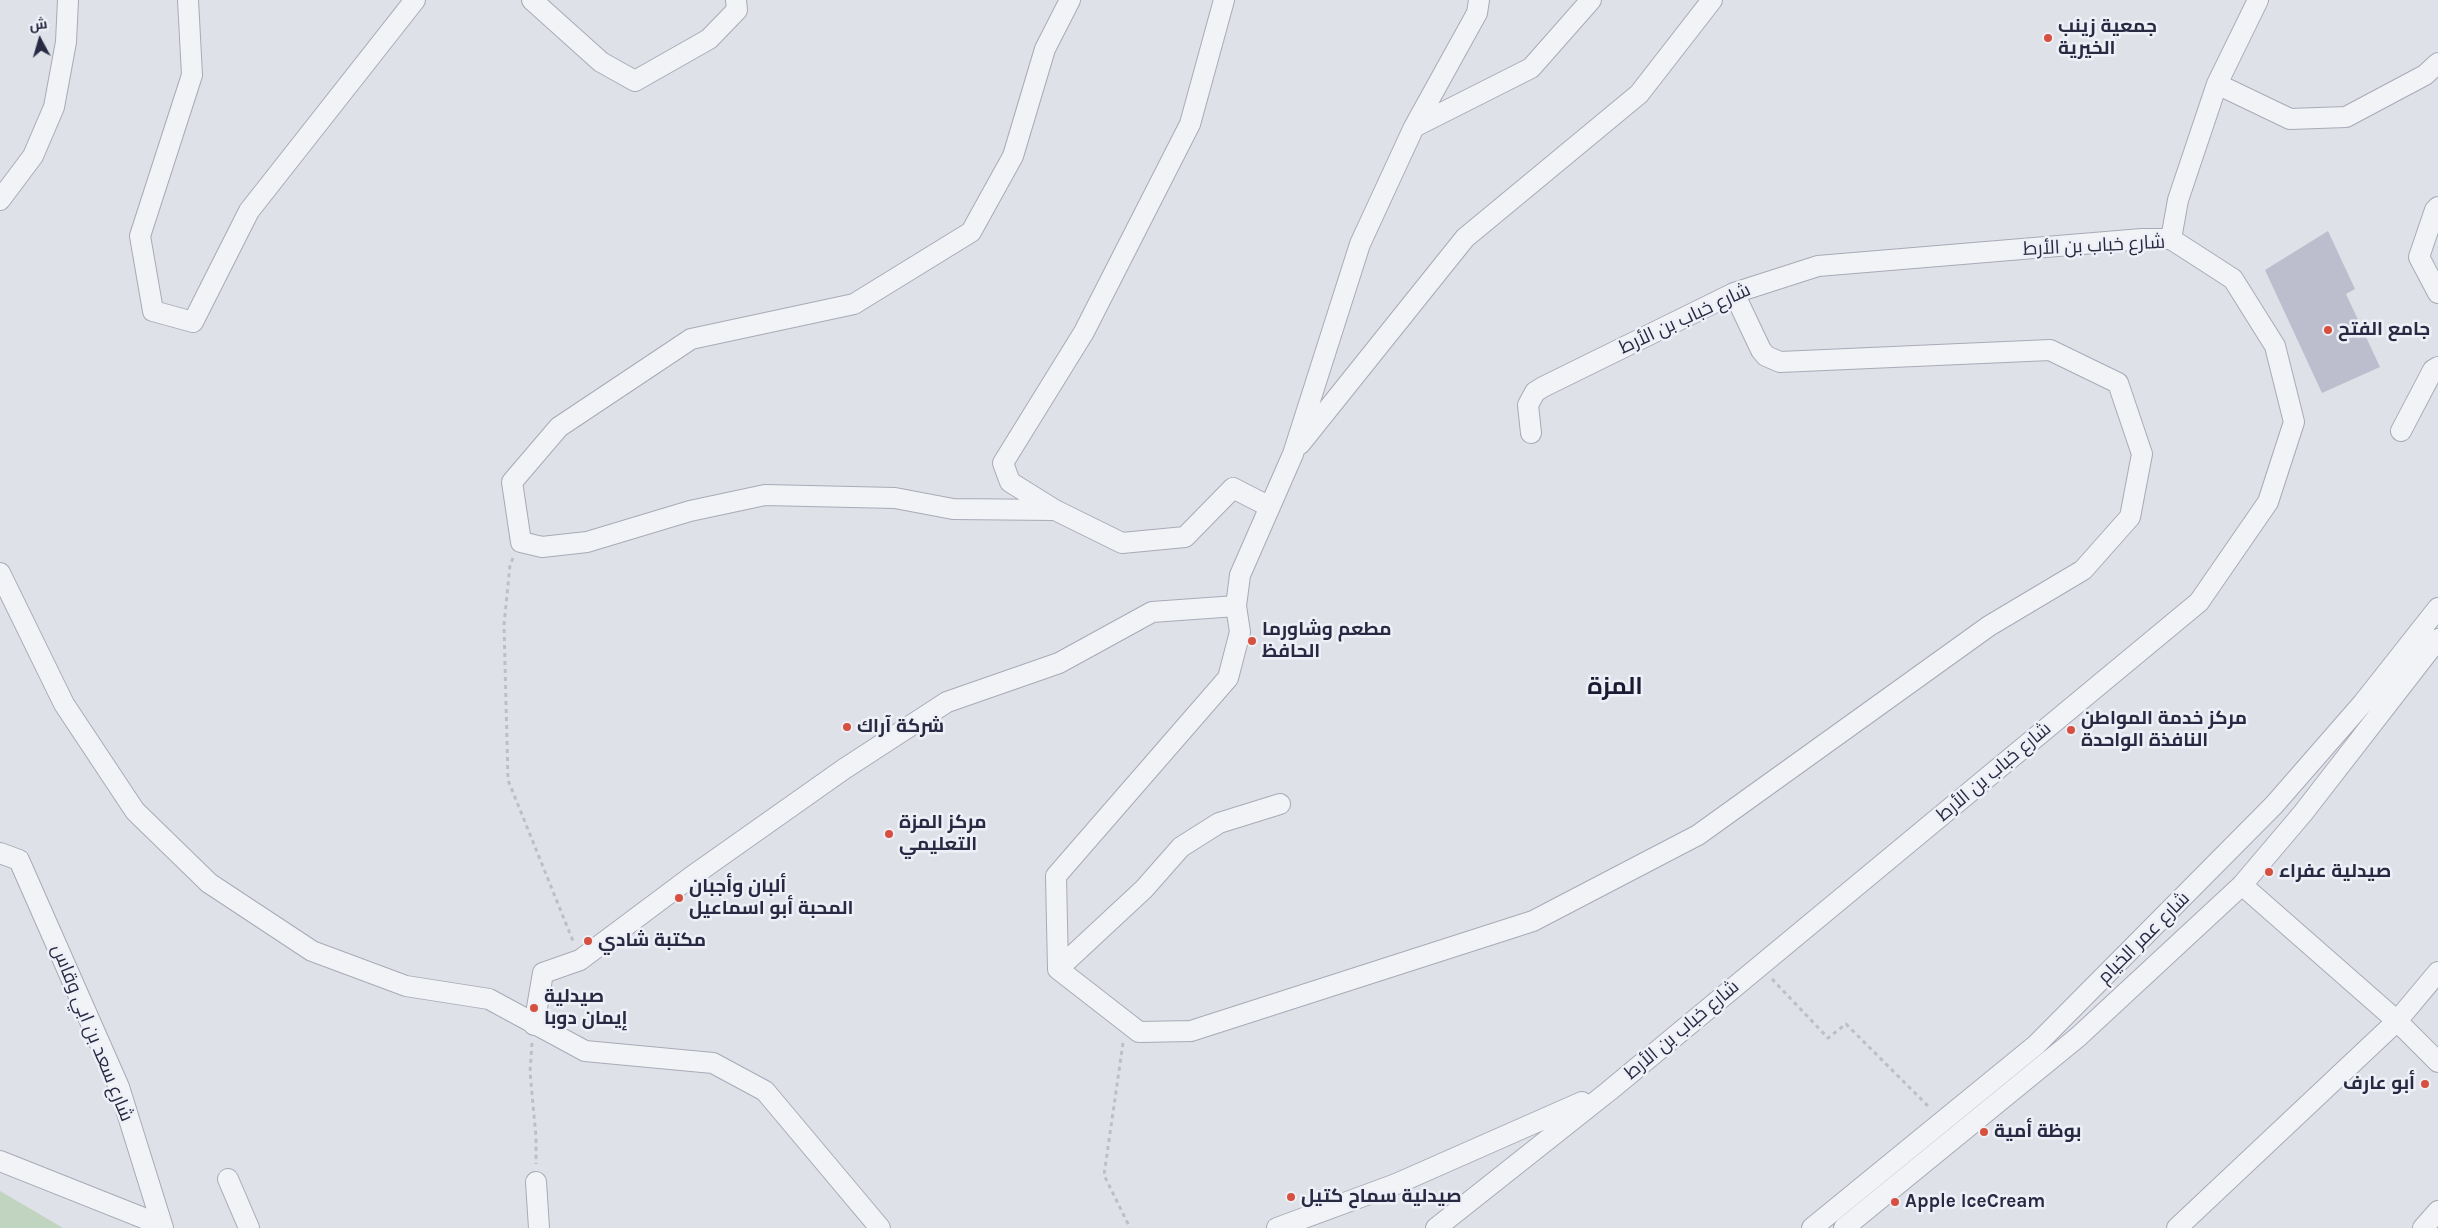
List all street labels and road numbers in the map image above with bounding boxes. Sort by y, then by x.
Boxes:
street label: شارع خباب بن الأرط [2022,231,2166,261]
street label: شارع خباب بن الأرط [1616,279,1754,359]
street label: شارع خباب بن الأرط [1932,718,2056,826]
street label: شارع عمر الخيام [2093,887,2195,989]
street label: شارع سعد بن ابي وقاس [46,941,138,1125]
street label: شارع خباب بن الأرط [1620,976,1744,1084]

